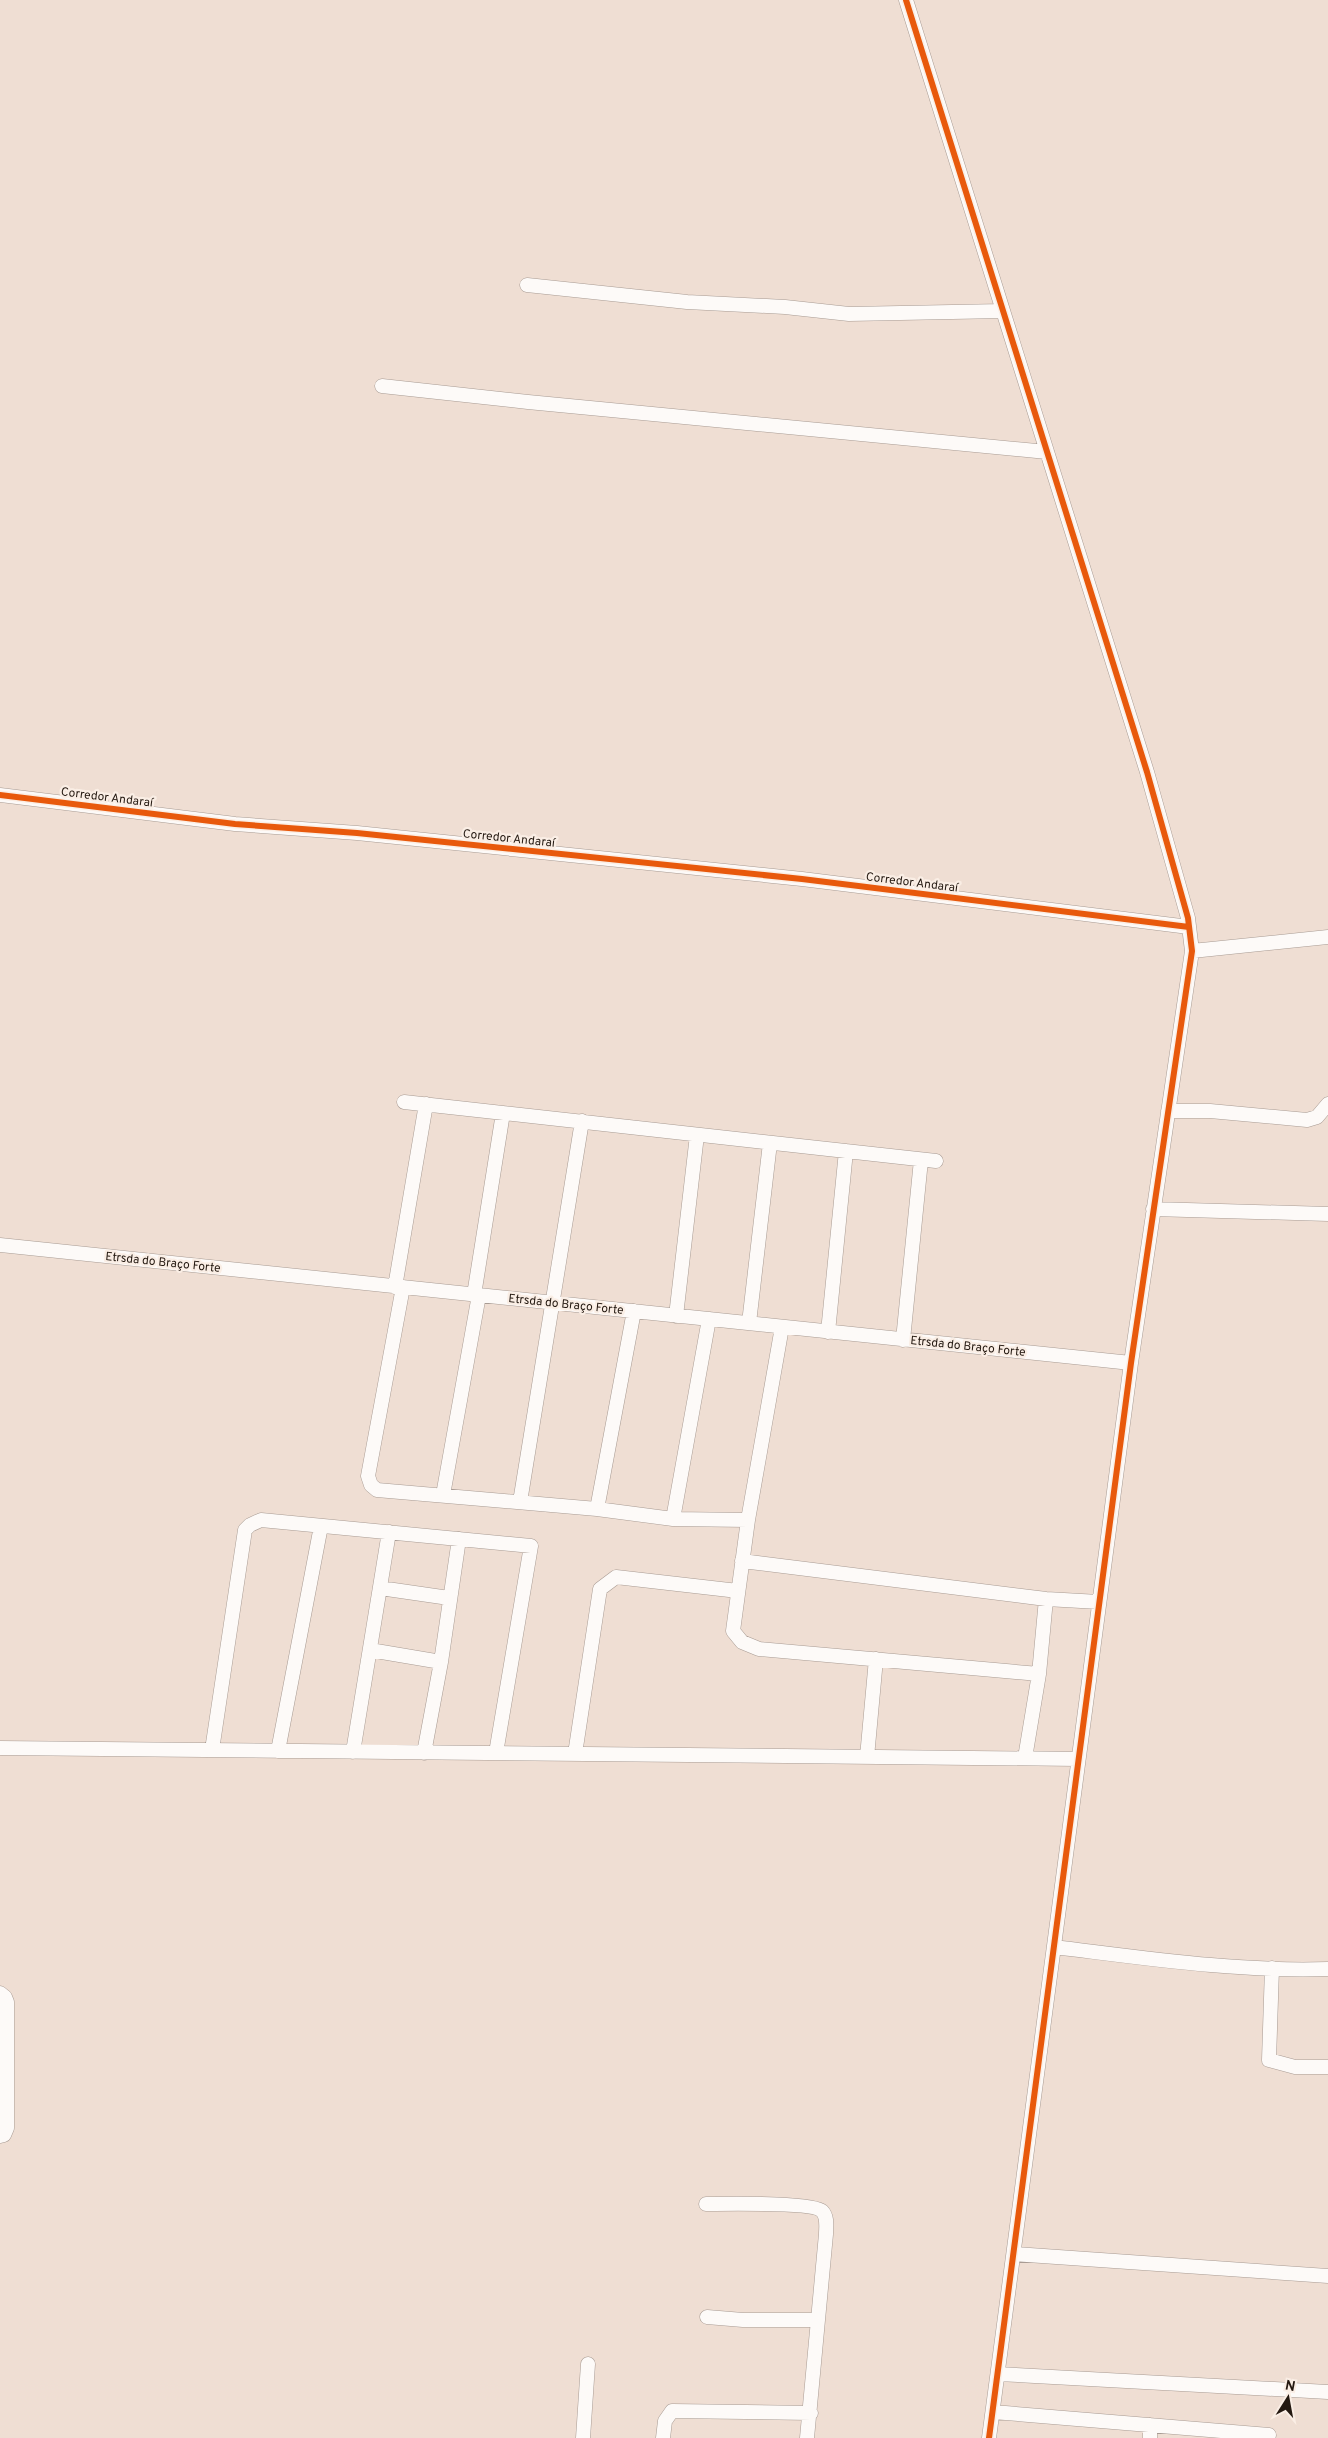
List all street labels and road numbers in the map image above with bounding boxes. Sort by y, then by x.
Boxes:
street label: Corredor Andaraí [60,784,155,812]
street label: Corredor Andaraí [462,826,557,852]
street label: Corredor Andaraí [865,869,960,897]
street label: Etrsda do Braço Forte [104,1249,221,1277]
street label: Etrsda do Braço Forte [507,1291,624,1319]
street label: Etrsda do Braço Forte [909,1333,1026,1361]

